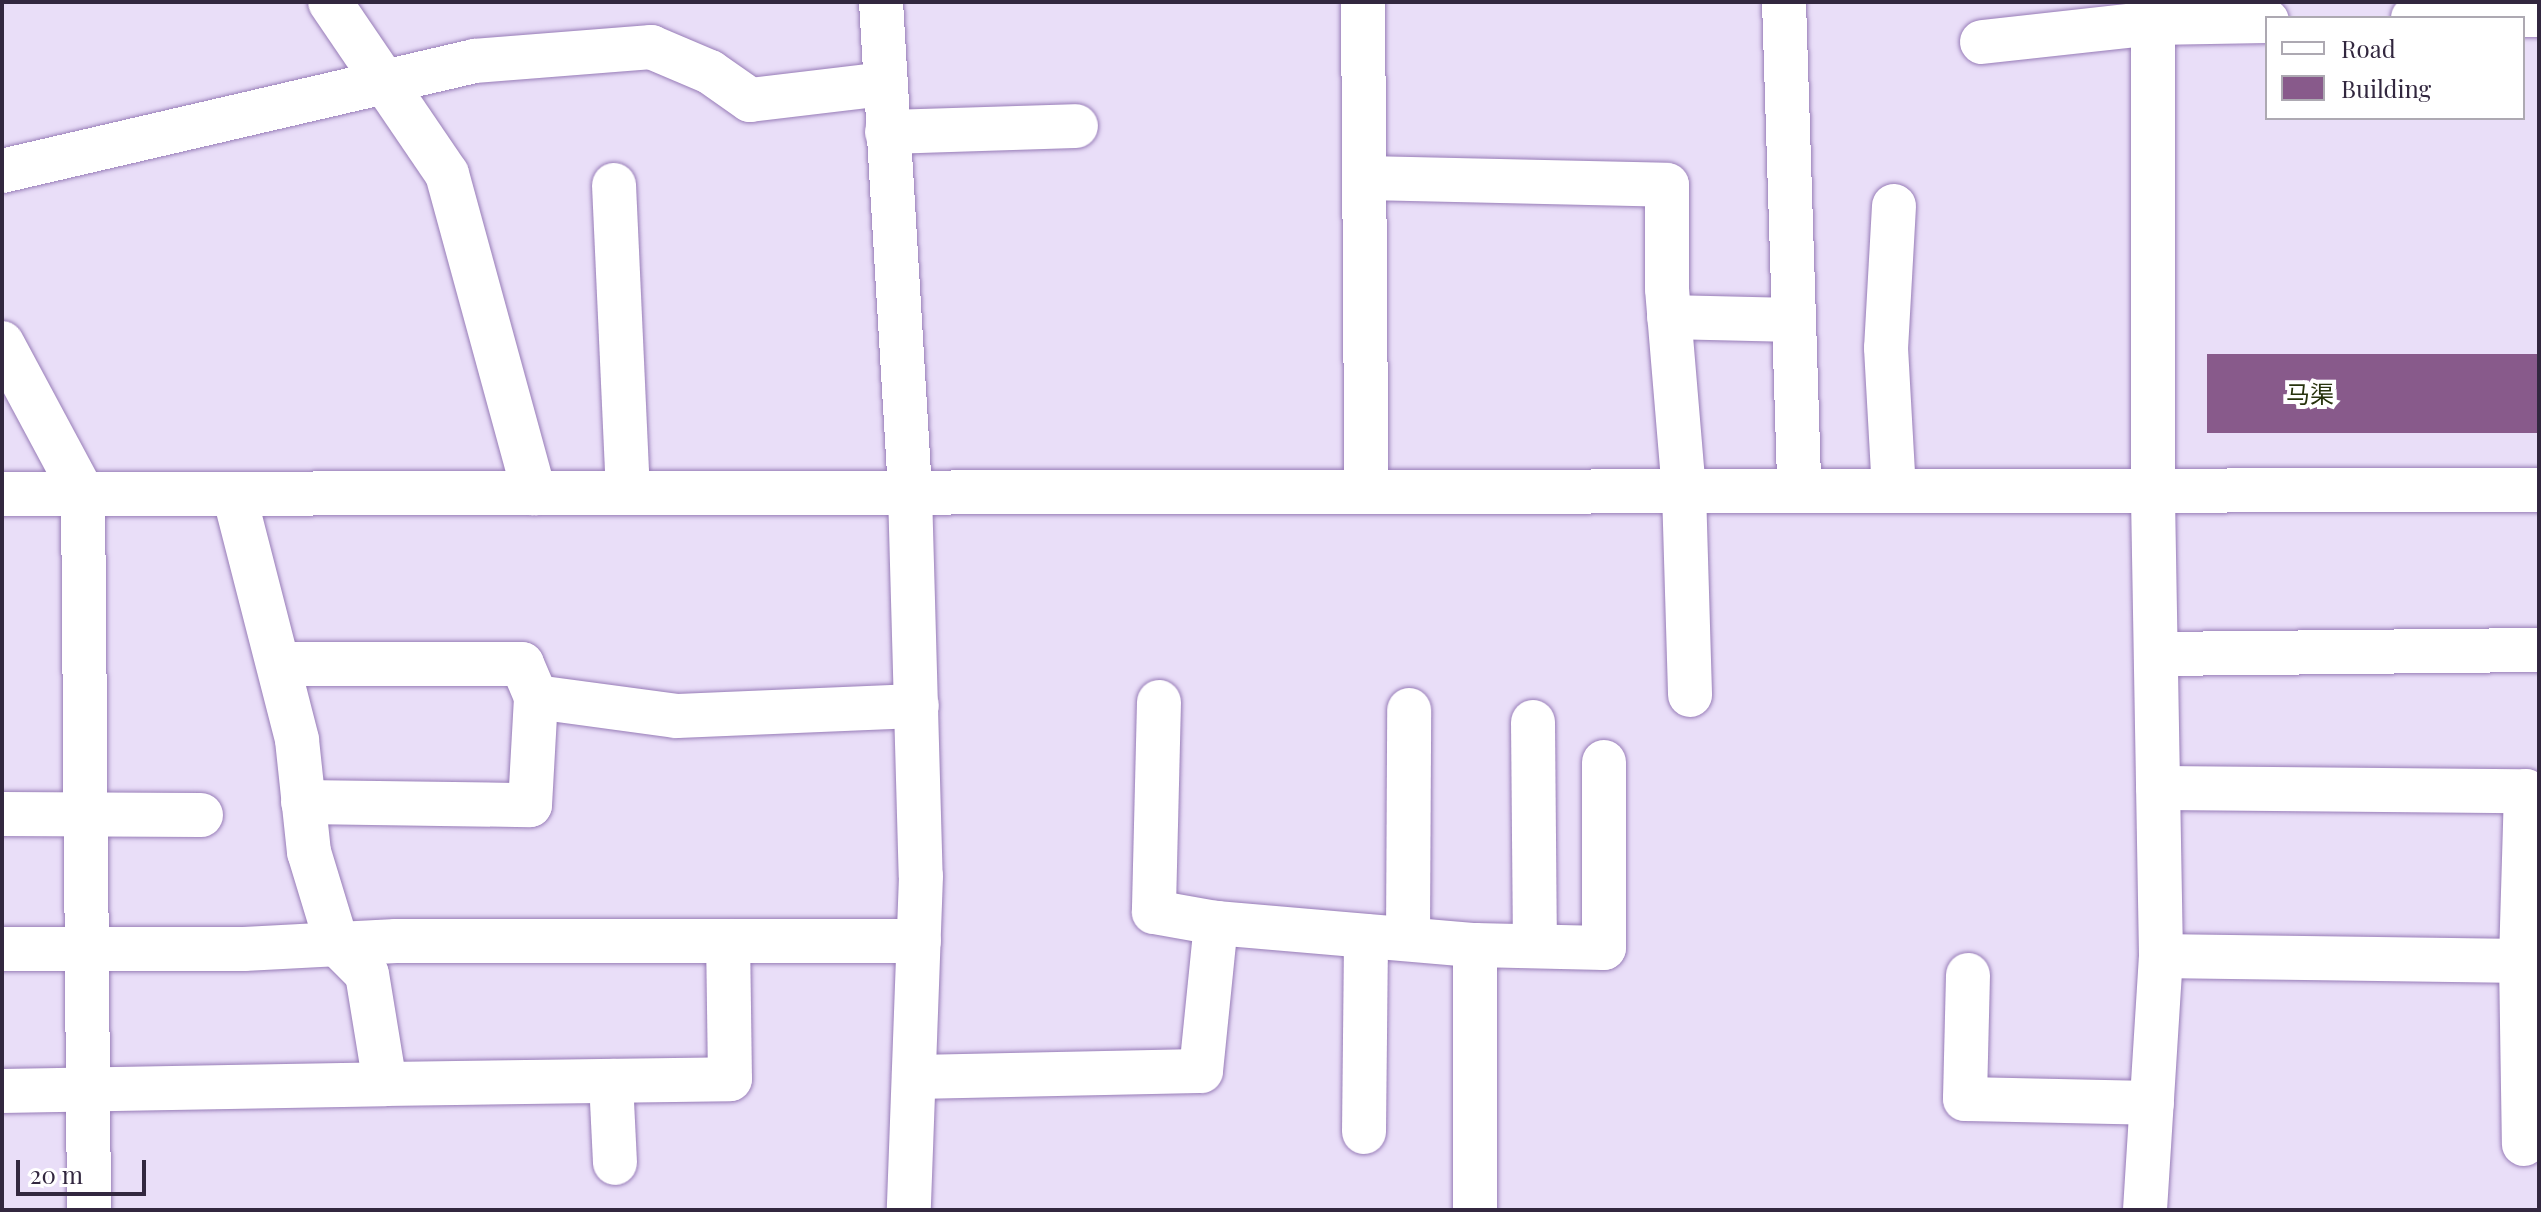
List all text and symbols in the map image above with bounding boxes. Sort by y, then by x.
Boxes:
legend [2265,16,2525,120]
text: Road [2341,32,2396,64]
text: Building [2341,72,2431,104]
district label: 马渠 [2286,380,2334,408]
scale bar [20,1144,150,1194]
text: 20 m [30,1158,83,1190]

